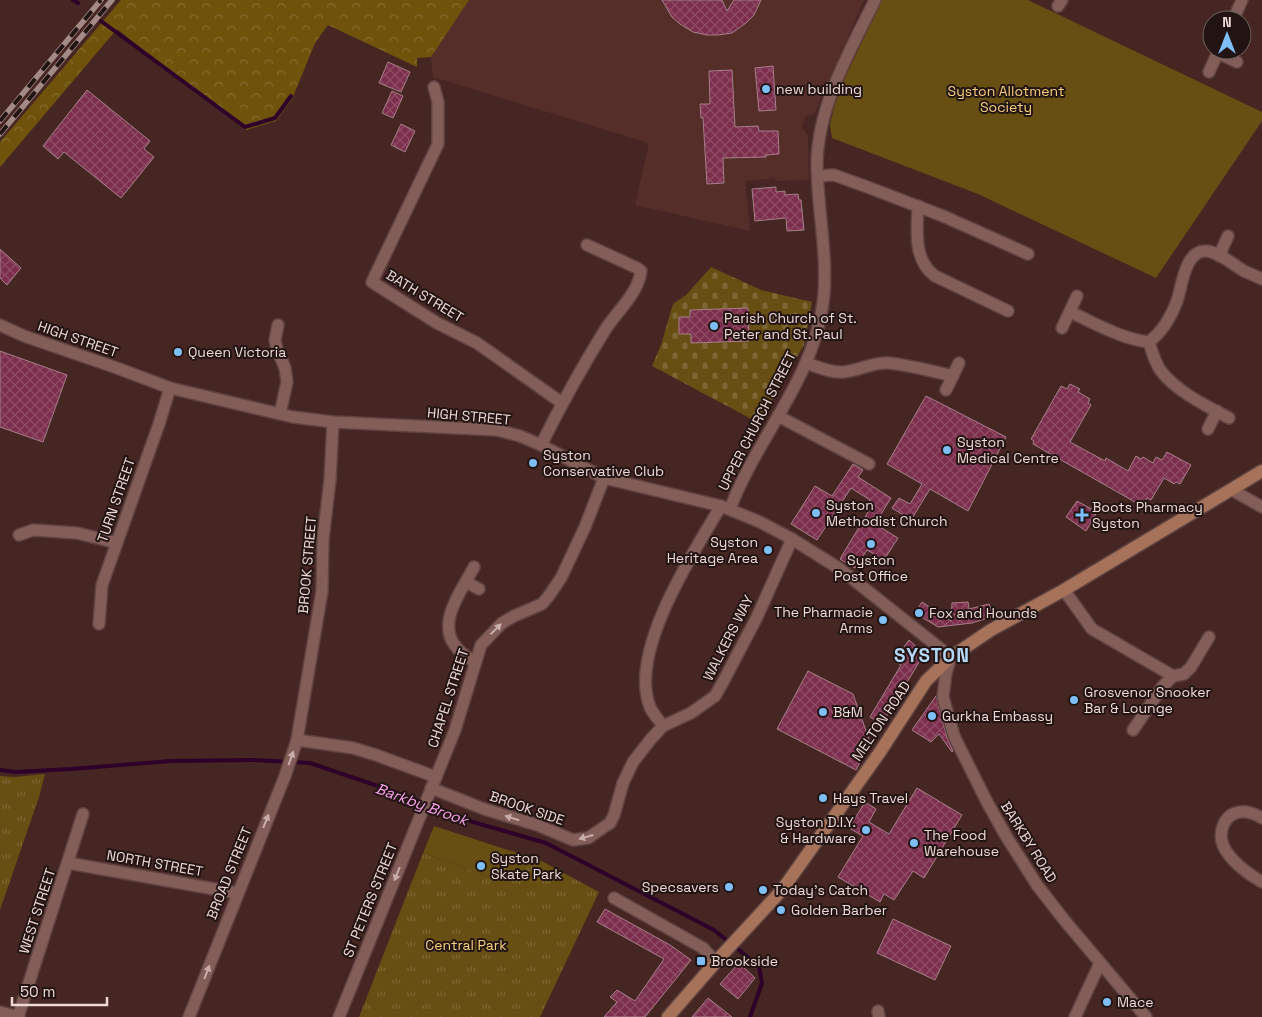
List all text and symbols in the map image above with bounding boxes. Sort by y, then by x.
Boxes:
north arrow [1202,10,1252,60]
text: N [1222,13,1232,31]
place label: new building [776,80,862,98]
park label: Syston Allotment Society [948,82,1064,116]
marker: new building [760,83,772,95]
street label: BATH STREET [383,266,467,326]
place label: Parish Church of St. Peter and St. Paul [724,309,857,343]
street label: HIGH STREET [35,317,121,361]
marker: Parish Church of St. Peter and St. Paul [708,320,720,332]
place label: Queen Victoria [188,343,286,361]
marker: Queen Victoria [172,346,184,358]
street label: UPPER CHURCH STREET [714,348,800,494]
street label: HIGH STREET [426,403,512,429]
place label: Syston Medical Centre [957,433,1059,467]
marker: Syston Medical Centre [941,444,953,456]
place label: Syston Conservative Club [543,446,664,480]
street label: TURN STREET [93,455,139,545]
marker: Syston Conservative Club [527,457,539,469]
place label: Syston Methodist Church [826,496,948,530]
place label: Boots Pharmacy Syston [1092,498,1203,532]
marker: Syston Methodist Church [810,507,822,519]
marker: Boots Pharmacy Syston [1076,509,1088,521]
street label: BROOK STREET [294,515,320,615]
place label: Syston Heritage Area [667,533,758,567]
marker: Syston Post Office [865,538,877,550]
marker: Syston Heritage Area [762,544,774,556]
place label: Syston Post Office [834,551,908,585]
street label: WALKERS WAY [699,592,758,684]
place label: The Pharmacie Arms [774,603,873,637]
place label: Fox and Hounds [929,604,1037,622]
marker: Fox and Hounds [913,607,925,619]
marker: The Pharmacie Arms [877,614,889,626]
one-way arrow [490,623,502,635]
district label: SYSTON [894,643,970,668]
street label: CHAPEL STREET [423,646,473,750]
street label: MELTON ROAD [848,678,914,764]
place label: Grosvenor Snooker Bar & Lounge [1084,683,1211,717]
marker: Grosvenor Snooker Bar & Lounge [1068,694,1080,706]
place label: B&M [833,703,863,721]
marker: B&M [817,706,829,718]
place label: Gurkha Embassy [942,707,1053,725]
marker: Gurkha Embassy [926,710,938,722]
one-way arrow [287,750,295,765]
water label: Barkby Brook [373,779,473,830]
street label: BROOK SIDE [487,787,567,829]
place label: Hays Travel [833,789,908,807]
marker: Hays Travel [817,792,829,804]
street label: BARKBY ROAD [997,798,1061,886]
one-way arrow [263,813,271,828]
one-way arrow [504,813,519,821]
place label: Syston D.I.Y. & Hardware [776,813,856,847]
street label: BROAD STREET [202,824,256,922]
marker: Syston D.I.Y. & Hardware [860,824,872,836]
place label: The Food Warehouse [924,826,999,860]
one-way arrow [578,833,593,841]
marker: The Food Warehouse [908,837,920,849]
street label: ST PETERS STREET [339,840,401,960]
street label: NORTH STREET [105,846,205,880]
place label: Syston Skate Park [491,849,562,883]
marker: Syston Skate Park [475,860,487,872]
street label: WEST STREET [15,866,59,956]
one-way arrow [393,867,401,882]
place label: Specsavers [642,878,719,896]
marker: Specsavers [723,881,735,893]
place label: Today's Catch [773,881,868,899]
marker: Today's Catch [757,884,769,896]
place label: Golden Barber [791,901,887,919]
marker: Golden Barber [775,904,787,916]
park label: Central Park [425,936,507,954]
place label: Brookside [711,952,778,970]
marker: Brookside [695,955,707,967]
one-way arrow [203,964,211,979]
scale bar [12,974,108,1006]
text: 50 m [20,982,55,1001]
place label: Mace [1117,993,1154,1011]
marker: Mace [1101,996,1113,1008]

